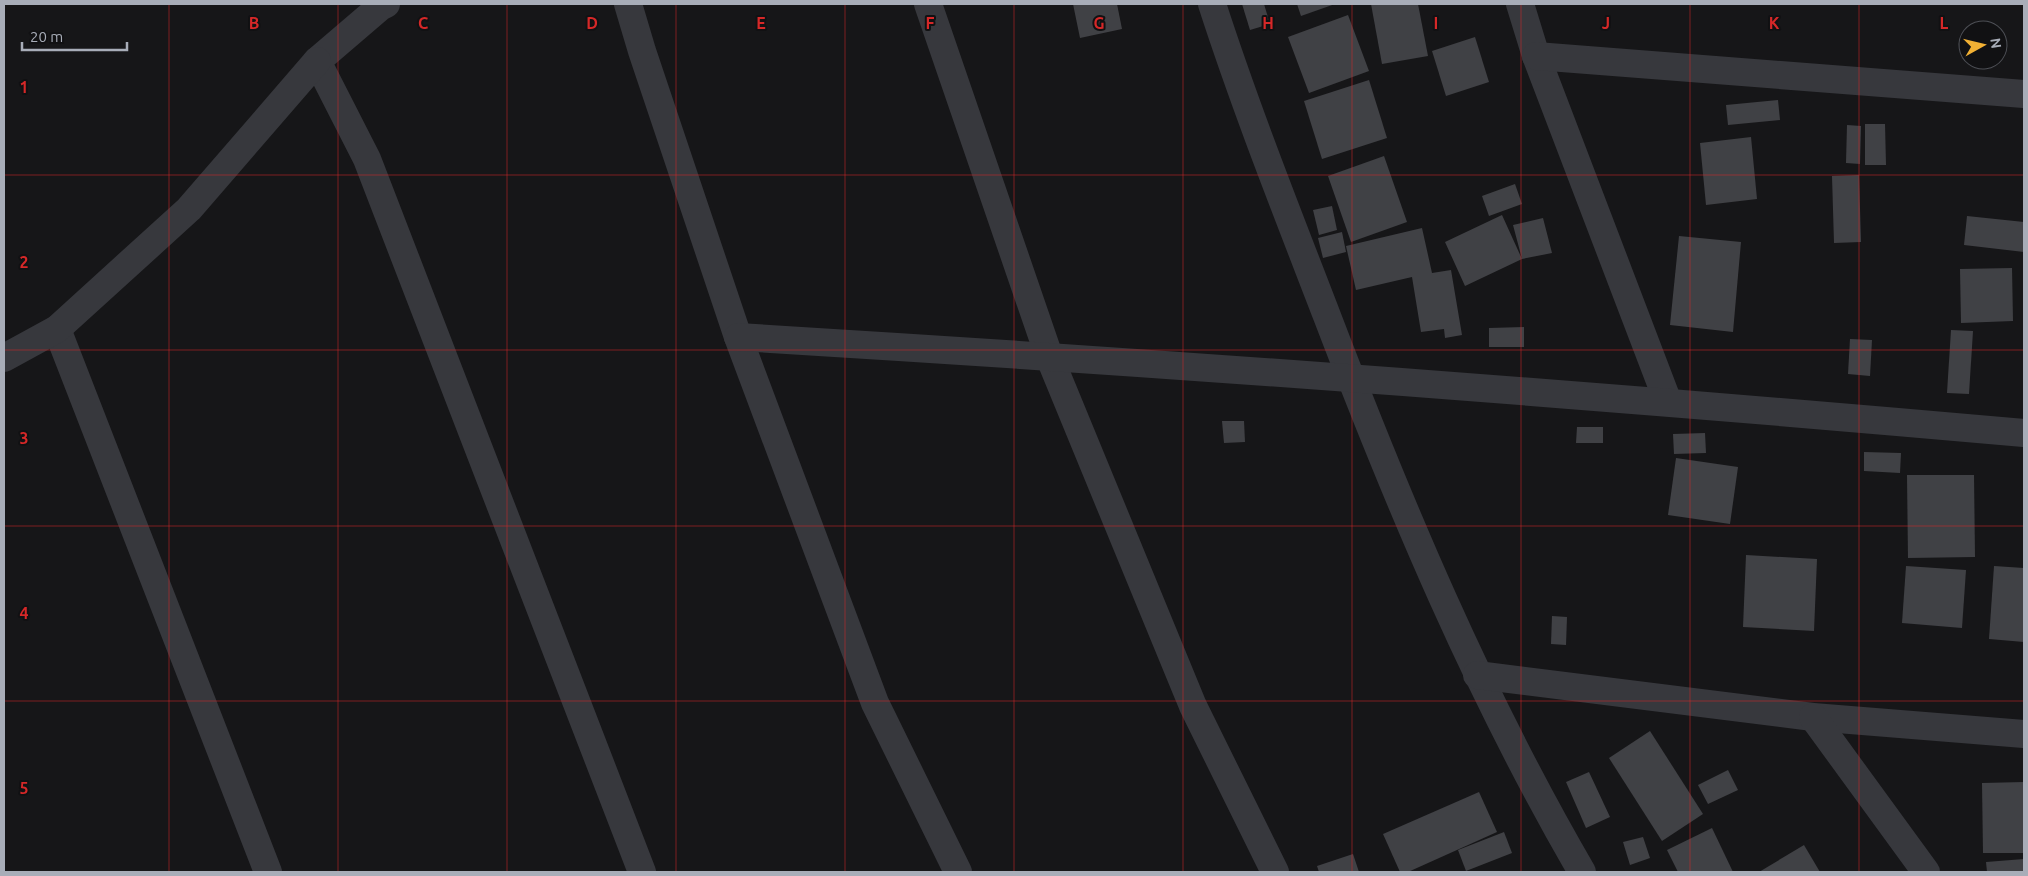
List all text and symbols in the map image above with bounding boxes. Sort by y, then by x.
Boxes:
text: B [249,14,259,32]
text: C [418,14,428,32]
text: D [586,14,598,32]
text: E [756,14,766,32]
text: F [926,14,935,32]
text: G [1093,14,1105,32]
text: H [1262,14,1274,32]
text: I [1434,14,1438,32]
text: J [1602,14,1610,32]
text: K [1769,14,1780,32]
text: L [1940,14,1949,32]
scale bar [22,20,128,52]
north arrow [1958,20,2008,70]
text: 20 m [30,28,63,45]
text: N [1987,37,2005,49]
text: 1 [19,78,29,96]
text: 2 [19,253,29,271]
text: 3 [19,429,29,447]
text: 4 [19,604,29,622]
text: 5 [19,779,29,797]

